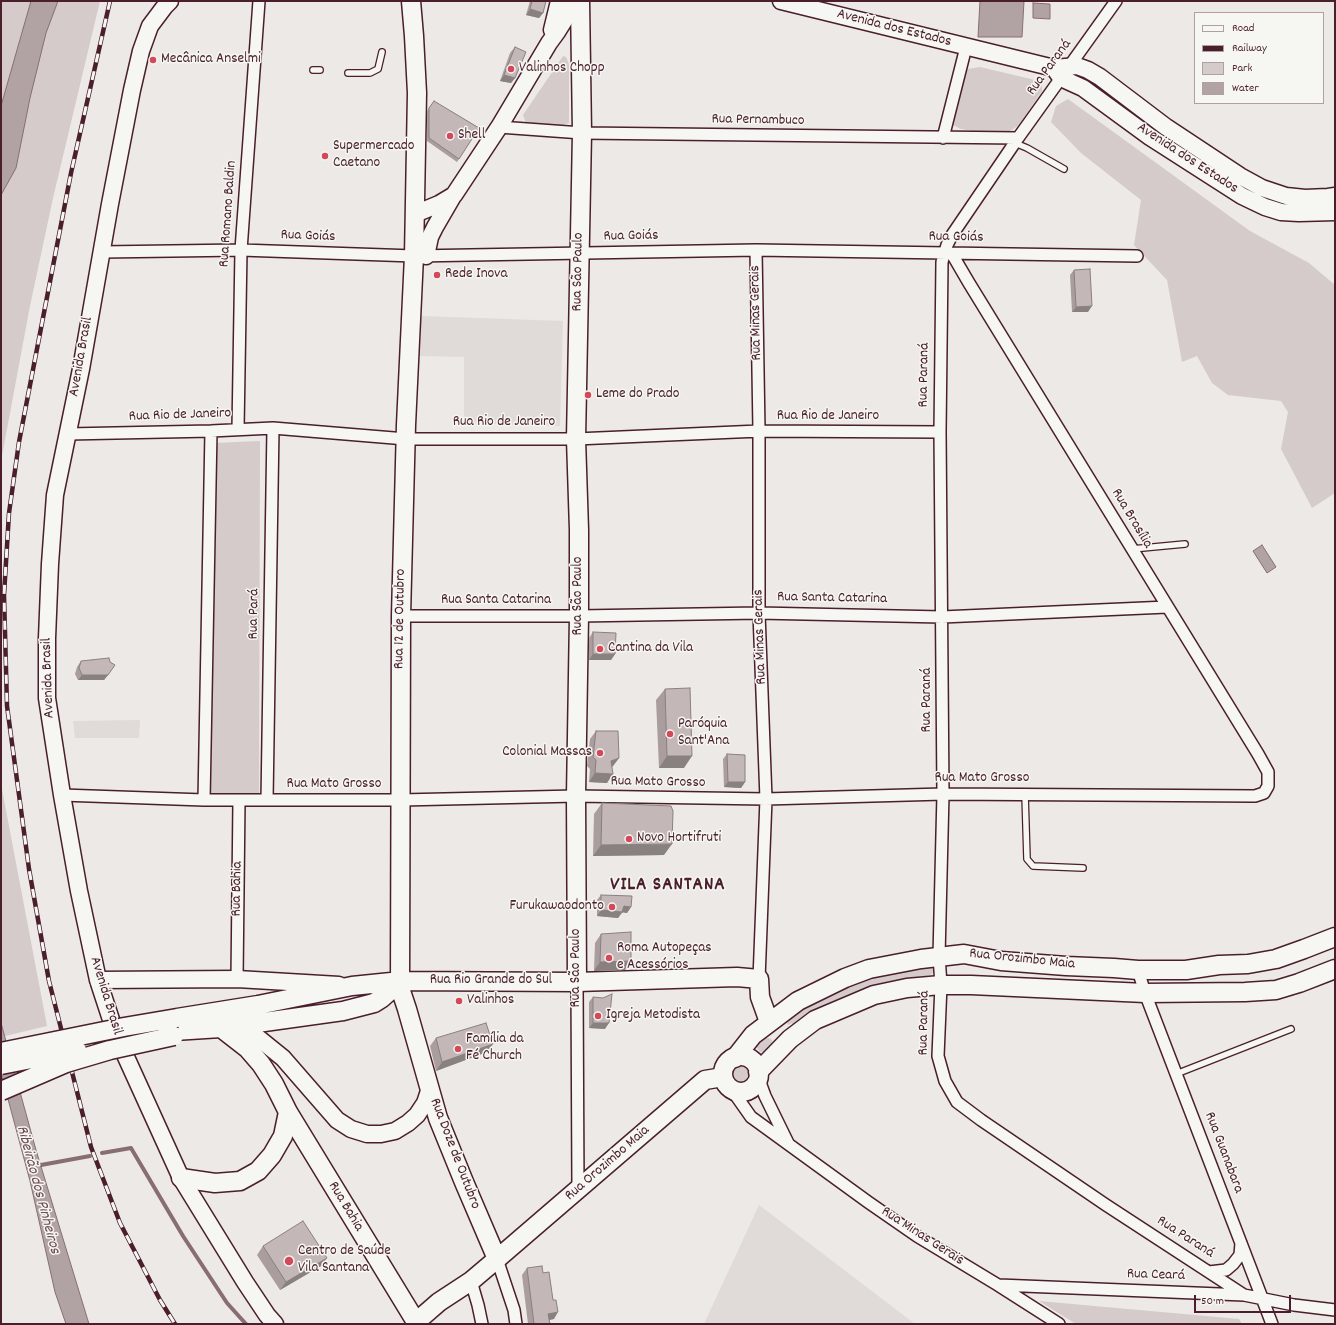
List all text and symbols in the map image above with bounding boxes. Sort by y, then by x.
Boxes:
street label: Avenida dos Estados [835,6,953,52]
legend [1194,12,1324,104]
text: Road [1232,20,1254,37]
street label: Rua Paraná [1024,36,1076,100]
text: Railway [1232,40,1267,57]
place label: Mecânica Anselmi [161,51,261,69]
marker: Mecânica Anselmi [148,55,158,65]
place label: Valinhos Chopp [519,60,605,78]
text: Park [1232,60,1252,77]
marker: Valinhos Chopp [506,64,516,74]
text: Water [1232,80,1259,97]
street label: Rua Pernambuco [711,111,805,131]
street label: Avenida dos Estados [1133,119,1241,199]
place label: Shell [458,127,485,145]
marker: Shell [445,131,455,141]
place label: Supermercado Caetano [333,138,414,173]
marker: Supermercado Caetano [320,151,330,161]
street label: Rua Romano Baldin [216,160,242,268]
street label: Rua Goiás [280,227,336,247]
street label: Rua Goiás [603,228,659,246]
street label: Rua Goiás [928,229,984,247]
street label: Rua São Paulo [569,232,589,312]
street label: Rua Minas Gerais [747,265,767,361]
place label: Rede Inova [445,266,508,284]
marker: Rede Inova [432,270,442,280]
street label: Avenida Brasil [66,316,98,398]
street label: Rua Paraná [915,342,935,408]
place label: Leme do Prado [596,386,679,404]
marker: Leme do Prado [583,390,593,400]
street label: Rua Rio de Janeiro [128,405,232,427]
street label: Rua Rio de Janeiro [777,408,879,426]
street label: Rua Rio de Janeiro [453,414,555,432]
street label: Rua Brasília [1106,486,1156,552]
street label: Rua São Paulo [570,556,588,636]
street label: Rua 12 de Outubro [391,569,411,669]
street label: Rua Pará [246,588,264,640]
street label: Rua Minas Gerais [750,589,772,685]
street label: Rua Santa Catarina [777,589,887,609]
street label: Rua Santa Catarina [441,592,551,610]
street label: Avenida Brasil [39,637,59,719]
place label: Cantina da Vila [608,640,693,658]
marker: Cantina da Vila [595,644,605,654]
street label: Rua Paraná [919,667,937,733]
place label: Paróquia Sant'Ana [678,716,729,751]
marker: Paróquia Sant'Ana [665,729,675,739]
place label: Colonial Massas [502,744,592,762]
marker: Colonial Massas [595,748,605,758]
street label: Rua Mato Grosso [935,770,1029,788]
street label: Rua Mato Grosso [610,773,706,793]
street label: Rua Mato Grosso [287,776,381,794]
place label: Novo Hortifruti [637,830,721,848]
marker: Novo Hortifruti [624,834,634,844]
street label: Rua Bahia [229,861,247,917]
district label: VILA SANTANA [610,875,726,897]
place label: Furukawaodonto [509,898,604,916]
marker: Furukawaodonto [607,902,617,912]
street label: Rua São Paulo [568,928,586,1008]
place label: Roma Autopeças e Acessórios [617,940,712,975]
street label: Rua Orozimbo Maia [968,946,1076,974]
marker: Roma Autopeças e Acessórios [604,953,614,963]
street label: Avenida Brasil [85,955,125,1037]
street label: Rua Rio Grande do Sul [430,972,552,990]
street label: Rua Paraná [915,990,935,1056]
place label: Valinhos [467,992,514,1010]
marker: Valinhos [454,996,464,1006]
place label: Igreja Metodista [606,1007,700,1025]
marker: Igreja Metodista [593,1011,603,1021]
place label: Família da Fé Church [466,1031,524,1066]
marker: Família da Fé Church [453,1044,463,1054]
street label: Rua Doze de Outubro [425,1096,483,1212]
street label: Rua Guanabara [1199,1110,1247,1196]
street label: Rua Orozimbo Maia [562,1122,654,1206]
water label: Ribeirão dos Pinheiros [11,1124,63,1256]
street label: Rua Bahia [323,1179,367,1235]
street label: Rua Minas Gerais [877,1203,967,1271]
street label: Rua Paraná [1153,1213,1217,1263]
place label: Centro de Saúde Vila Santana [298,1243,391,1278]
marker: Centro de Saúde Vila Santana [283,1255,295,1267]
street label: Rua Ceará [1127,1266,1185,1286]
scale bar [1196,1287,1293,1313]
text: 50 m [1201,1293,1224,1310]

